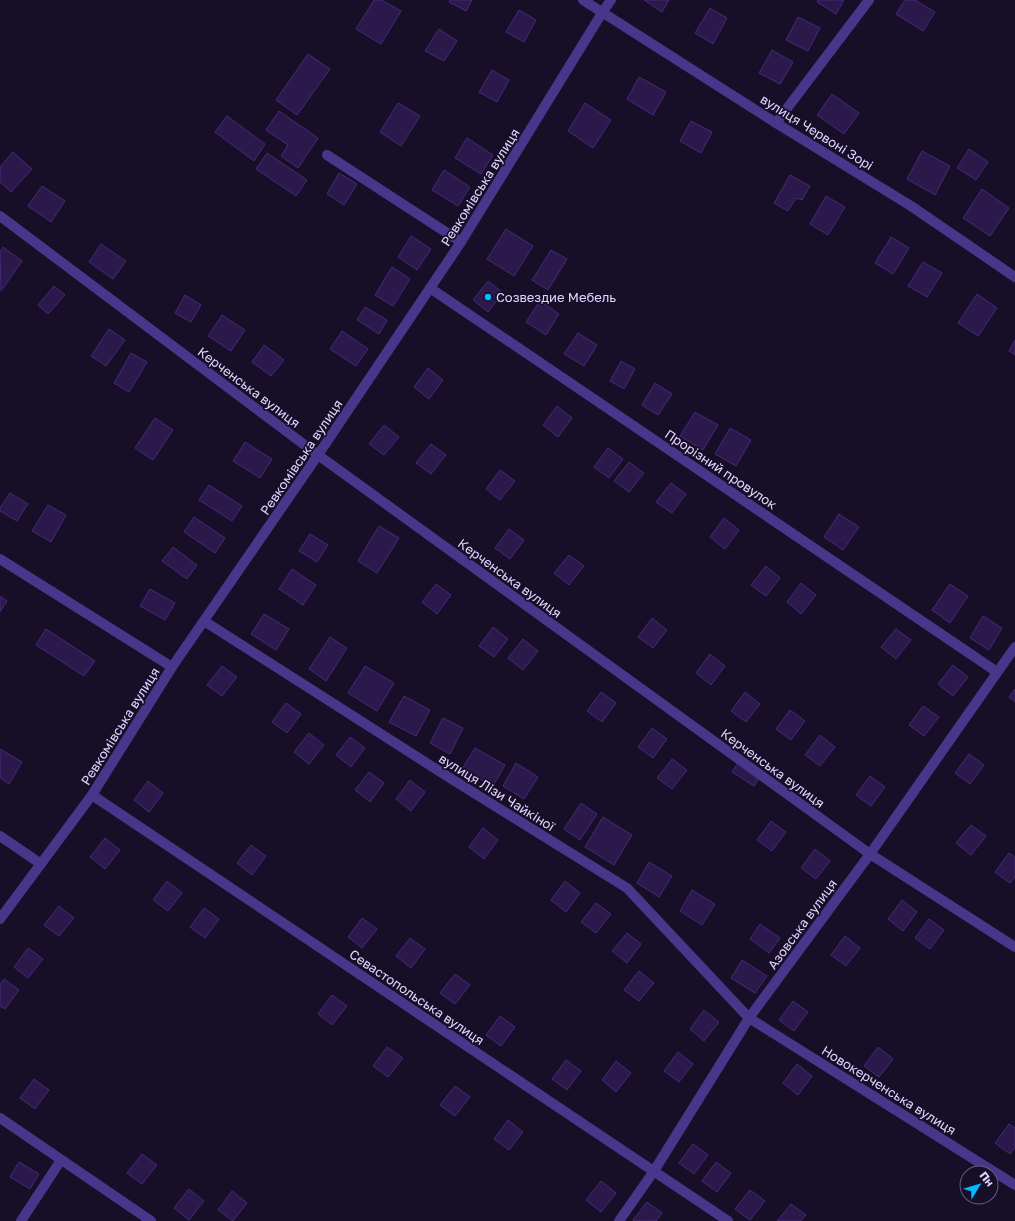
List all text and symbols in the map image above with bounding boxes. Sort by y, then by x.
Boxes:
street label: вулиця Червоні Зорі [758,91,876,173]
street label: Ревкомівська вулиця [437,125,523,249]
place label: Созвездие Мебель [496,289,616,305]
marker: Созвездие Мебель [483,292,493,302]
street label: Керченська вулиця [195,343,303,431]
street label: Ревкомівська вулиця [256,396,346,518]
street label: Прорізний провулок [662,426,780,513]
street label: Керченська вулиця [455,535,565,621]
street label: Ревкомівська вулиця [77,664,163,788]
street label: Керченська вулиця [718,725,828,811]
street label: вулиця Лізи Чайкіної [436,750,558,834]
street label: Азовська вулиця [764,876,840,972]
street label: Севастопольська вулиця [346,946,488,1048]
street label: Новокерченська вулиця [819,1042,959,1138]
north arrow [959,1165,999,1205]
text: Пн [978,1169,997,1189]

